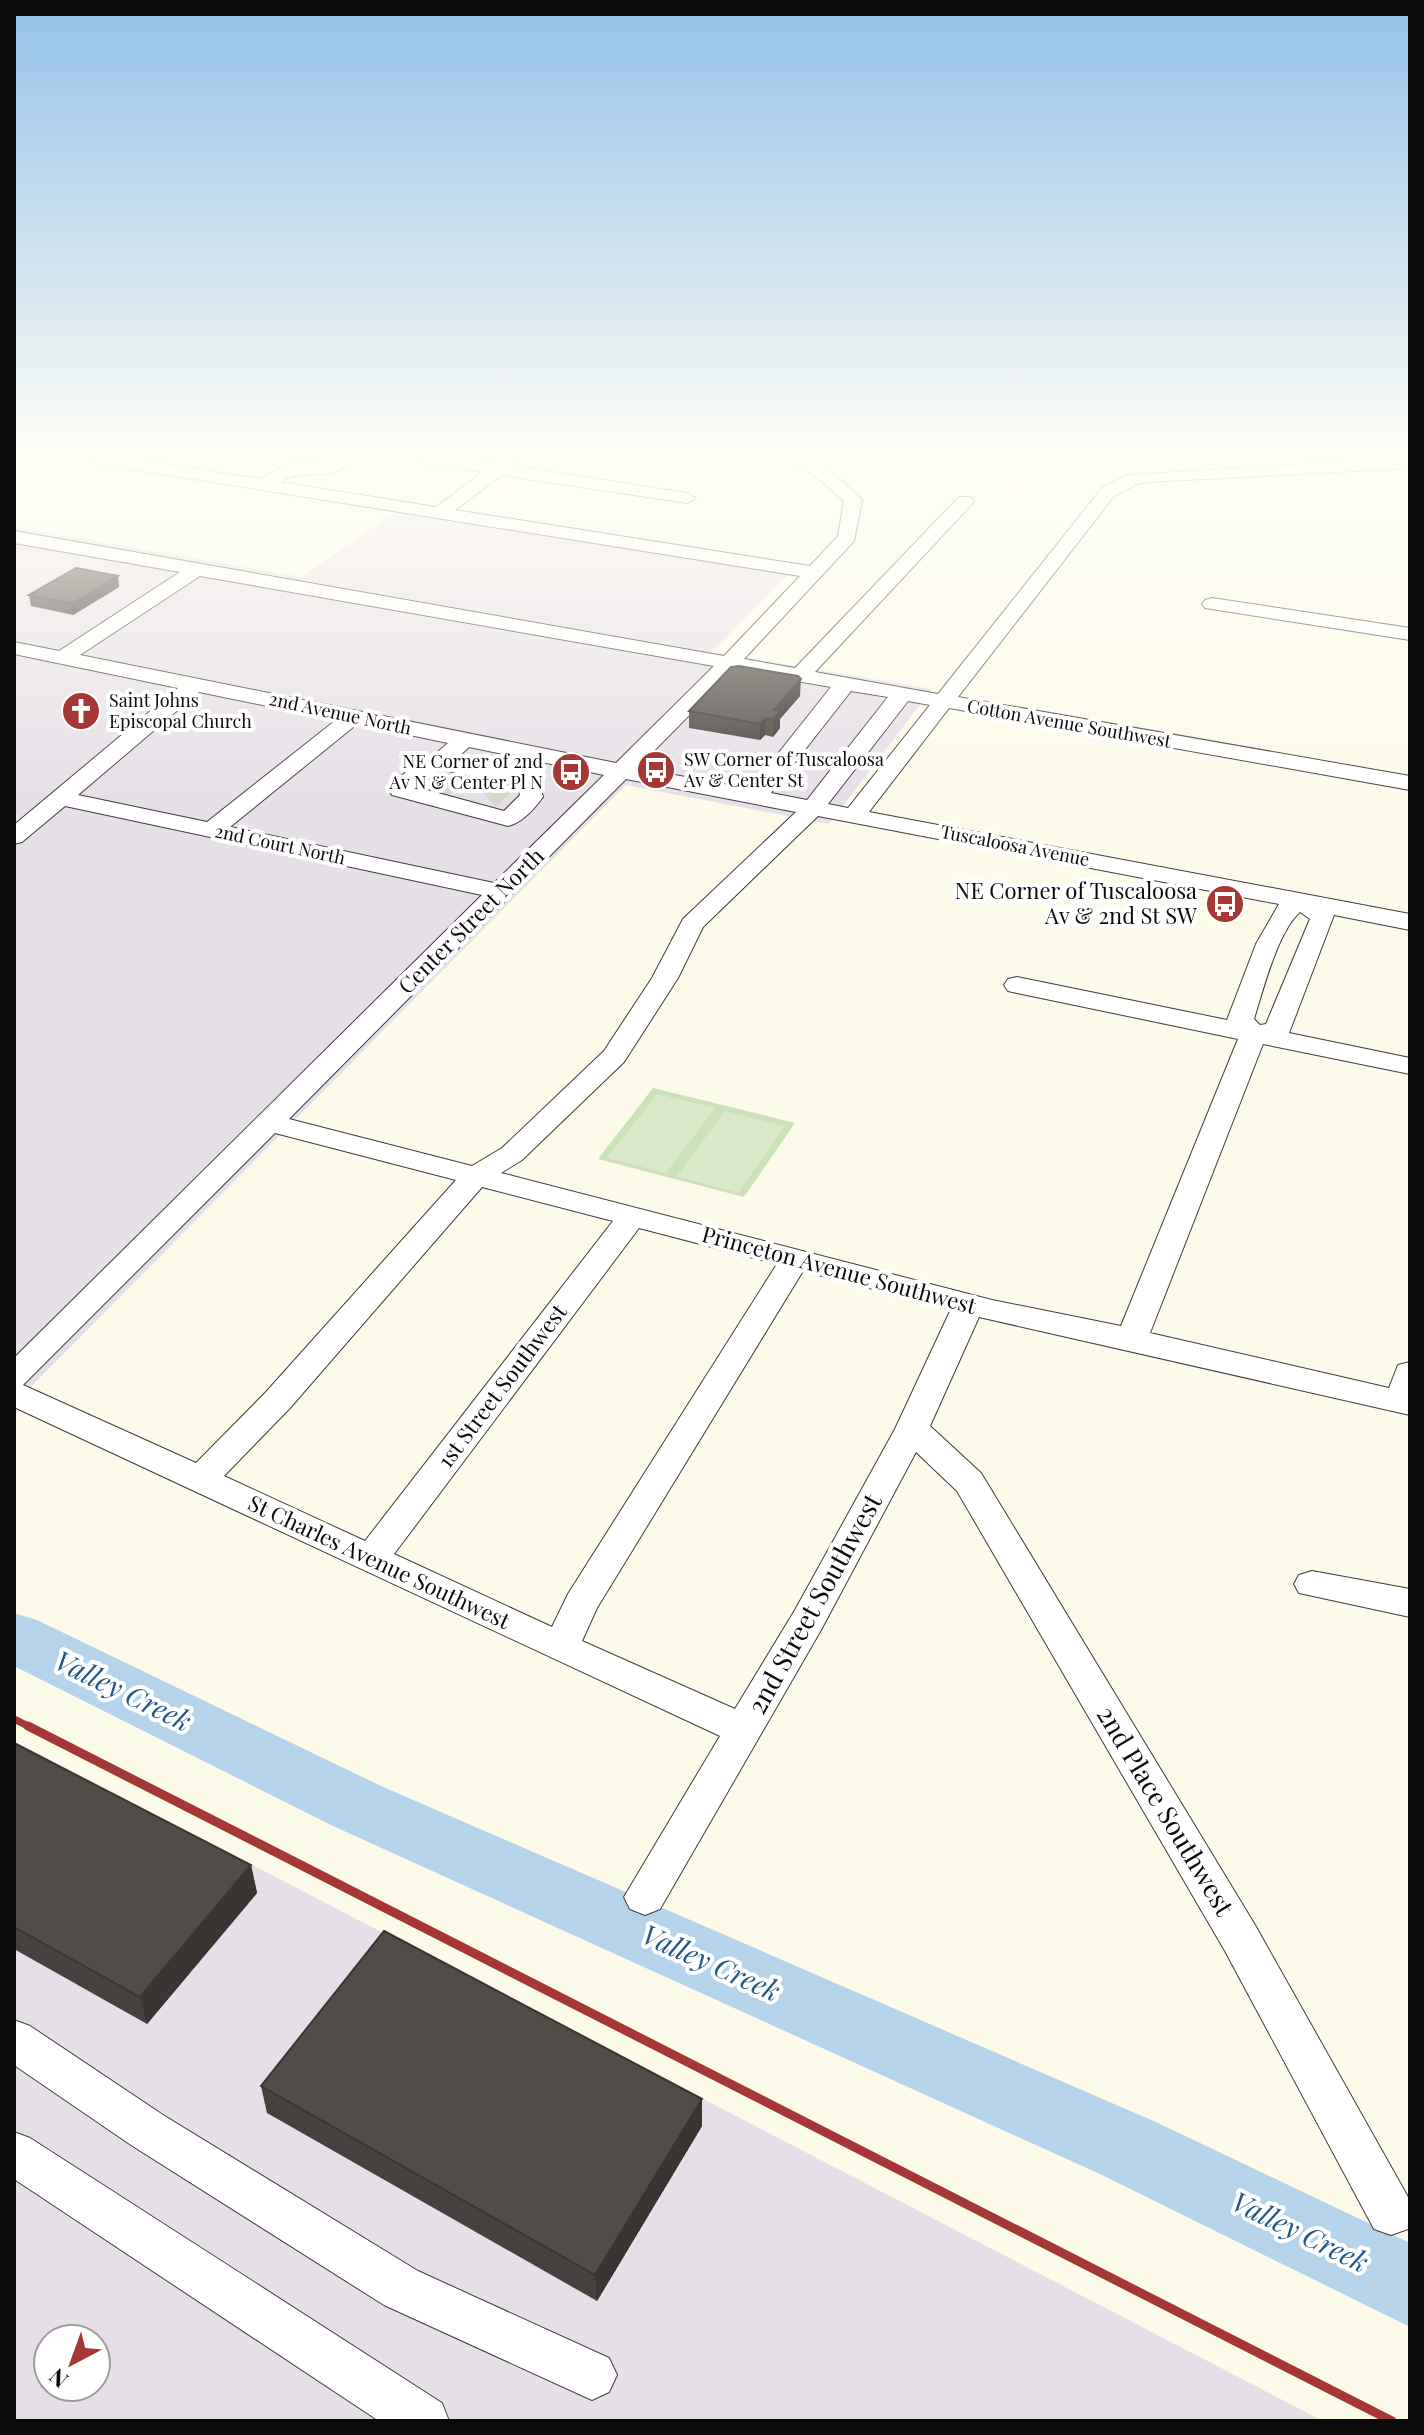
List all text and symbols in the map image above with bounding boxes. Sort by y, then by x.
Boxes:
street label: 2nd Avenue North [267,686,414,740]
place label: Saint Johns Episcopal Church [109,688,252,733]
church icon: Saint Johns Episcopal Church [60,690,102,732]
street label: Cotton Avenue Southwest [965,693,1174,753]
place label: SW Corner of Tuscaloosa Av & Center St [683,747,884,792]
place label: NE Corner of 2nd Av N & Center Pl N [389,749,544,794]
bus stop icon: SW Corner of Tuscaloosa Av & Center St [635,749,677,791]
bus stop icon: NE Corner of 2nd Av N & Center Pl N [550,751,592,793]
street label: 2nd Court North [213,818,348,870]
street label: Tuscaloosa Avenue [939,819,1092,871]
street label: Center Street North [391,841,550,1000]
place label: NE Corner of Tuscaloosa Av & 2nd St SW [955,875,1197,930]
bus stop icon: NE Corner of Tuscaloosa Av & 2nd St SW [1204,883,1246,925]
street label: Princeton Avenue Southwest [699,1218,981,1320]
street label: 1st Street Southwest [430,1296,573,1473]
street label: 2nd Street Southwest [739,1486,889,1720]
street label: St Charles Avenue Southwest [244,1487,516,1636]
water label: Valley Creek [49,1641,198,1739]
street label: 2nd Place Southwest [1090,1699,1243,1922]
water label: Valley Creek [637,1915,787,2009]
water label: Valley Creek [1226,2182,1375,2280]
north arrow [32,2323,112,2403]
text: N [42,2362,74,2395]

